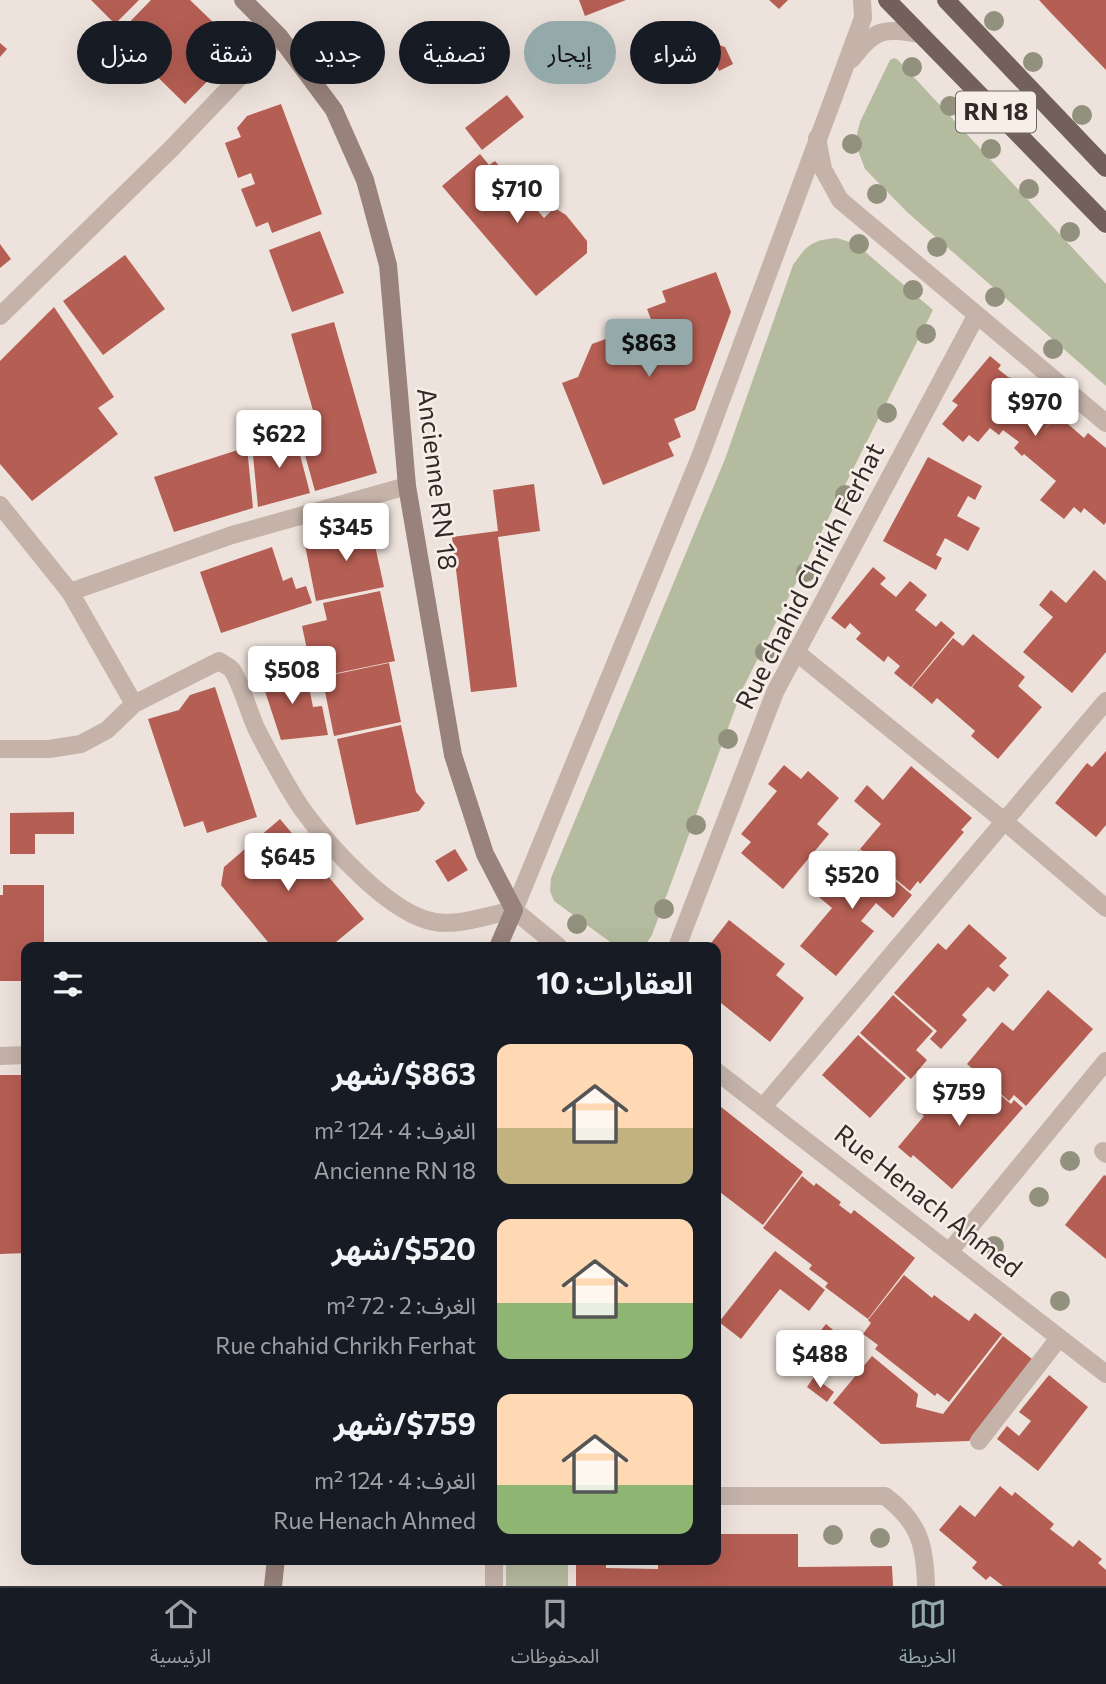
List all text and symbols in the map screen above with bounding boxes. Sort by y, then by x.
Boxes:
chip: منزل [77,21,172,84]
chip: شقة [186,21,276,84]
chip: جديد [290,21,385,84]
chip: تصفية [399,21,510,84]
chip: إيجار [524,21,616,84]
chip: شراء [630,21,721,84]
road number: RN 18 [956,92,1036,132]
pin: $710 [476,166,558,225]
text: $710 [491,174,543,202]
pin: $863 [608,320,690,379]
text: $863 [622,328,676,356]
pin: $970 [994,378,1076,438]
street label: Ancienne RN 18 [412,386,465,572]
text: $970 [1008,387,1062,415]
pin: $622 [238,410,320,470]
text: $622 [252,419,306,447]
street label: Rue chahid Chrikh Ferhat [728,437,889,714]
pin: $345 [305,504,387,563]
text: $345 [319,512,373,540]
pin: $508 [251,646,333,706]
text: $508 [264,655,320,683]
pin: $645 [247,834,329,893]
text: $645 [261,842,315,870]
pin: $520 [811,852,893,911]
text: $520 [825,860,879,888]
text: العقارات: 10 [536,963,693,1000]
icon: filters [49,965,87,1003]
text: $863/شهر [332,1054,476,1091]
pin: $759 [918,1068,1000,1128]
icon: home [553,1072,637,1156]
text: $759 [932,1077,986,1105]
text: الغرف: 4 · 124 m² [314,1116,476,1144]
street label: Rue Henach Ahmed [829,1117,1029,1283]
text: Ancienne RN 18 [314,1156,476,1184]
text: $520/شهر [332,1229,476,1266]
icon: home [553,1247,637,1331]
text: الغرف: 2 · 72 m² [326,1291,476,1319]
pin: $488 [779,1330,861,1390]
text: Rue chahid Chrikh Ferhat [215,1331,476,1359]
text: $488 [792,1339,848,1367]
text: $759/شهر [334,1404,476,1441]
icon: home [553,1422,637,1506]
text: الغرف: 4 · 124 m² [314,1466,476,1494]
text: Rue Henach Ahmed [273,1506,476,1534]
tab: الرئيسية [150,1595,211,1677]
tab: المحفوظات [511,1595,599,1677]
tab: الخريطة [899,1595,956,1677]

